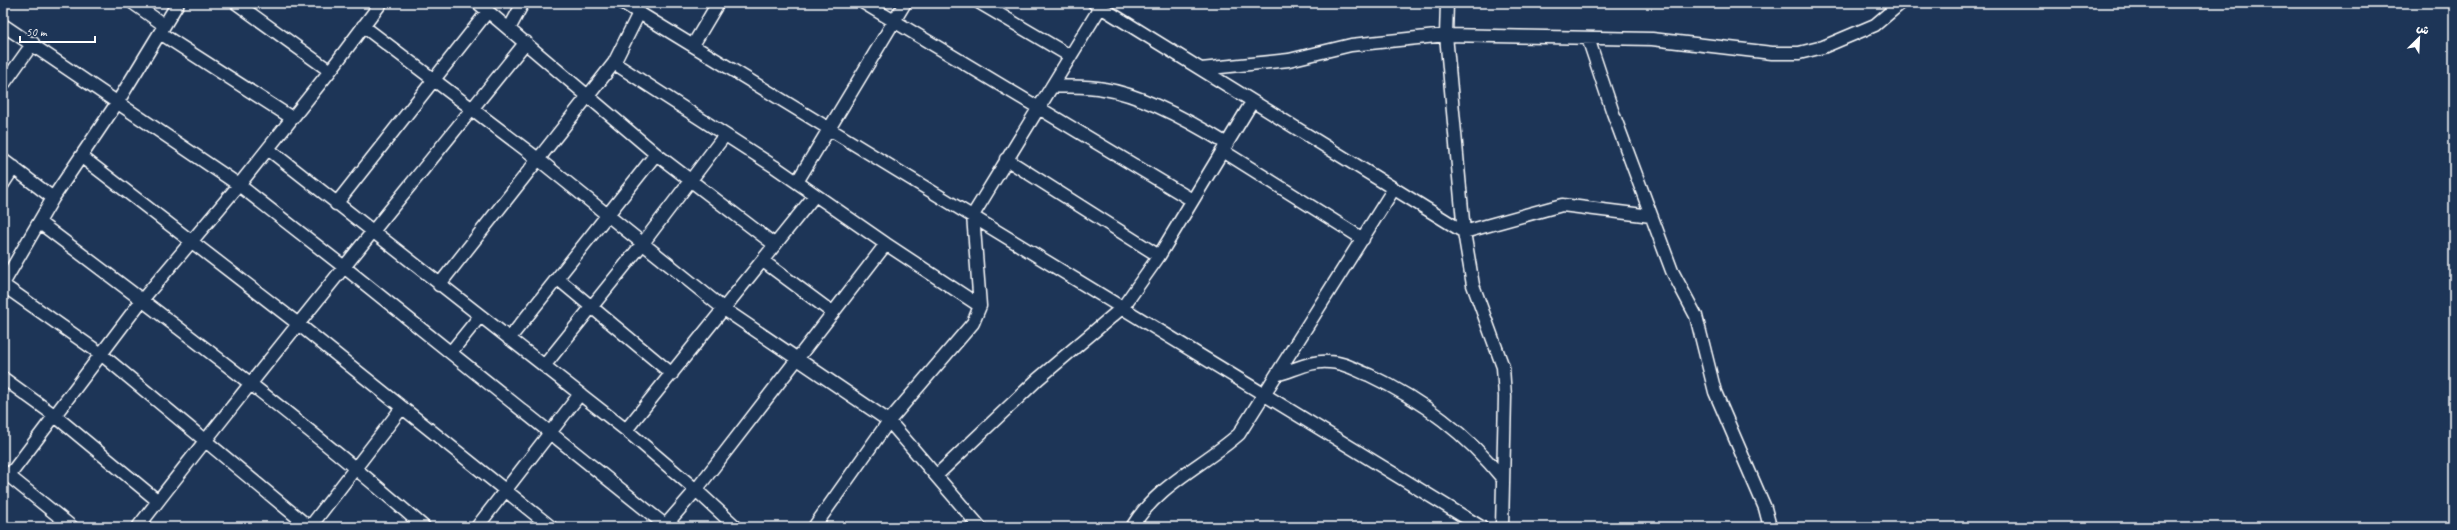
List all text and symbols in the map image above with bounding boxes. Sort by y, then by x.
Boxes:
scale bar [20,18,95,44]
north arrow [2399,18,2439,58]
text: ش [2415,20,2431,38]
text: 50 m [26,24,48,40]

